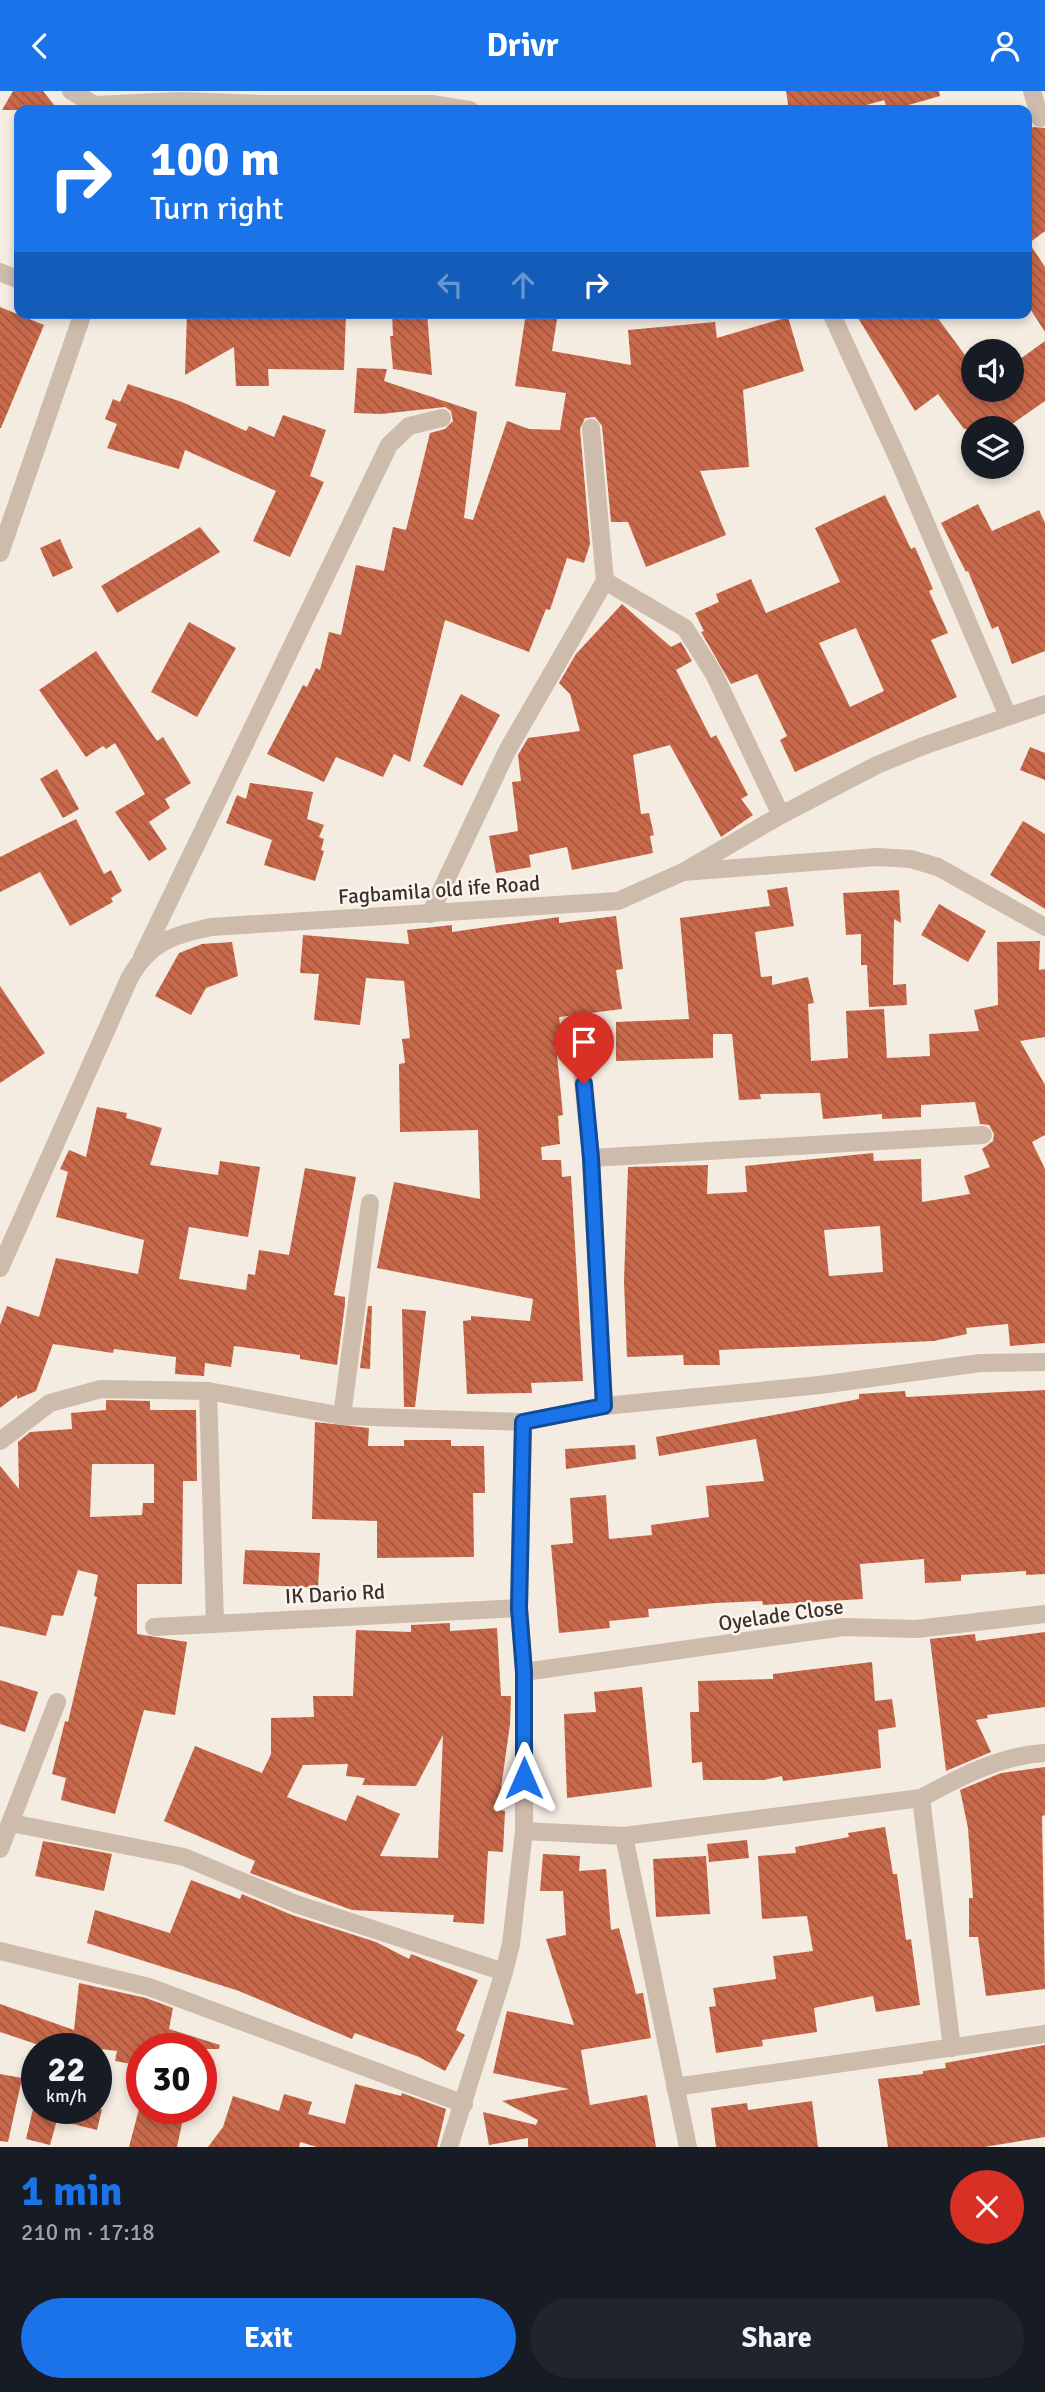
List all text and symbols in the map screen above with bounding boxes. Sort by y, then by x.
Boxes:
text: Drivr [486,26,559,65]
icon: back [21,27,59,65]
icon: person [986,27,1024,65]
text: 100 m [150,129,280,189]
icon: right [35,133,126,224]
text: Turn right [150,189,283,228]
icon: left [431,266,469,304]
icon: ahead [504,266,542,304]
icon: right [577,266,615,304]
map controls [961,339,1024,479]
button: sound [961,339,1024,402]
button: layers [961,416,1024,479]
street label: Fagbamila old ife Road [337,870,541,910]
pin [554,1012,614,1084]
icon: arrive [565,1023,603,1061]
street label: IK Dario Rd [284,1578,386,1610]
street label: Oyelade Close [717,1593,845,1637]
position arrow [487,1741,561,1815]
speed limit sign: 30 [126,2033,217,2124]
text: 22 [48,2048,85,2091]
text: km/h [46,2085,87,2107]
text: 1 min [21,2166,122,2217]
button: close [950,2170,1024,2244]
text: 210 m · 17:18 [21,2218,155,2247]
button: Exit [21,2298,516,2378]
button: Share [530,2298,1024,2378]

